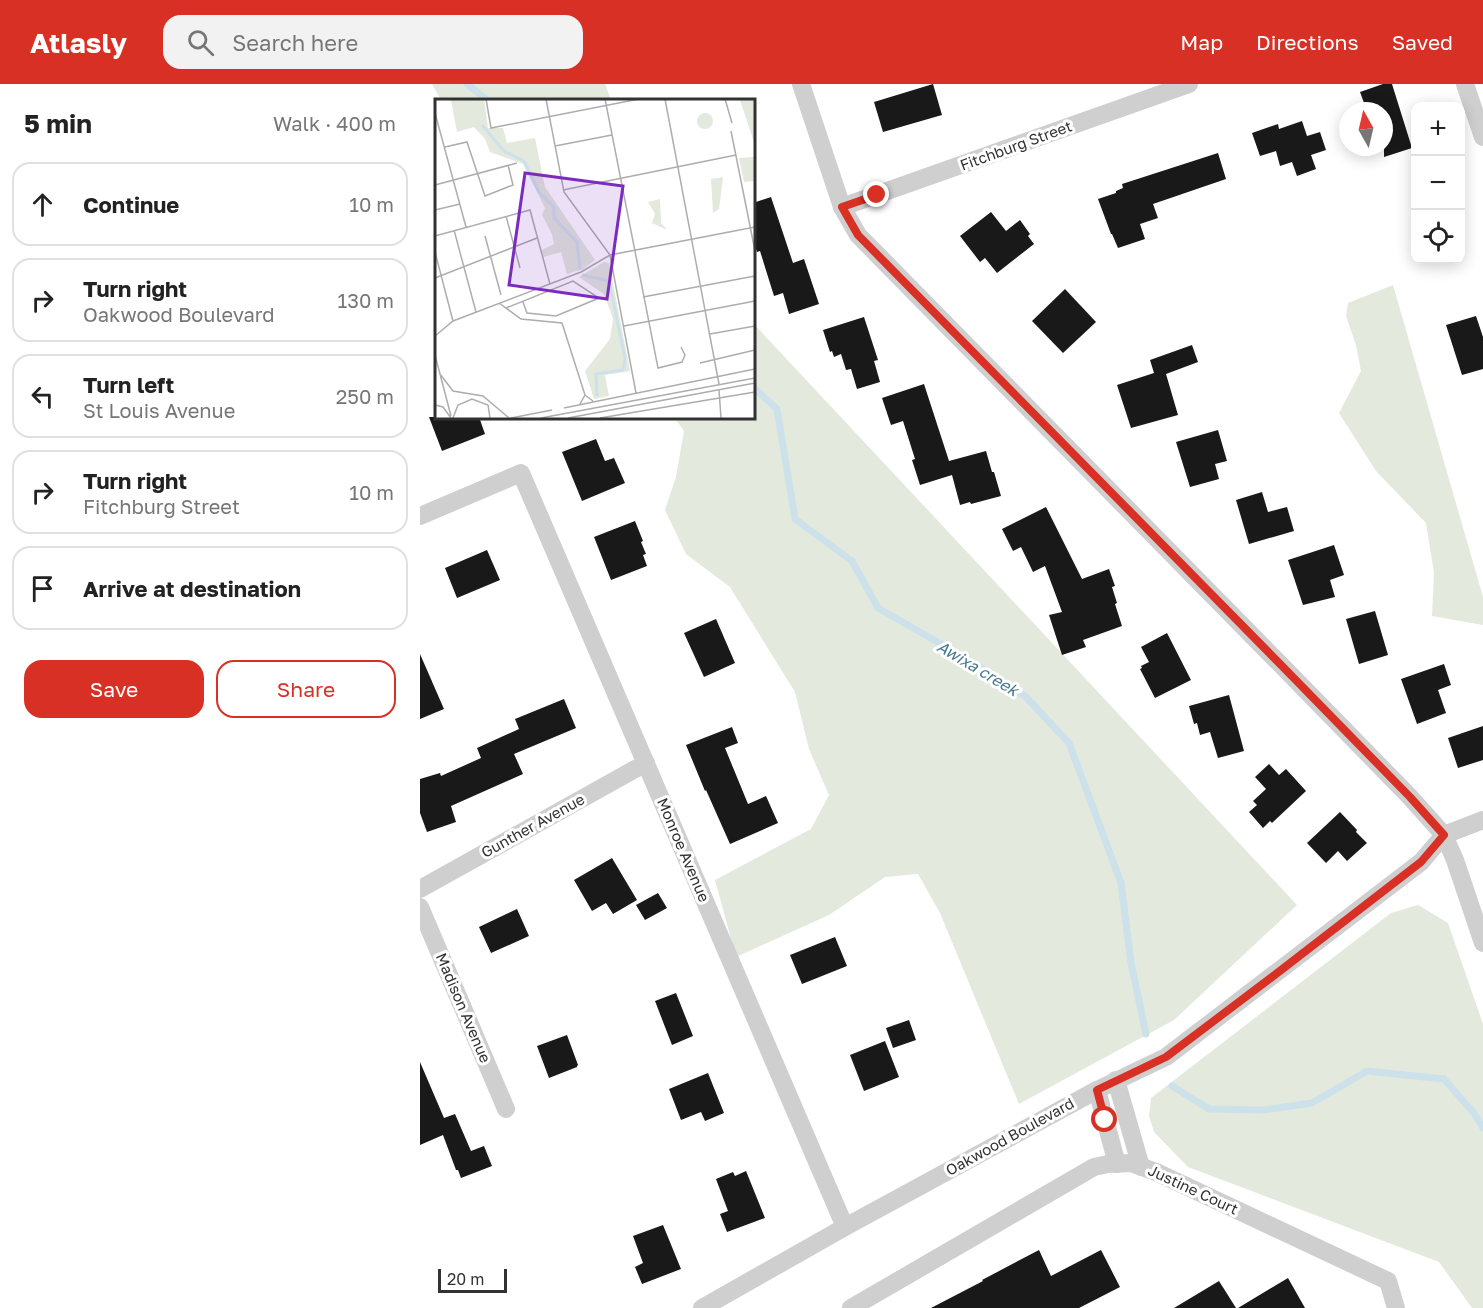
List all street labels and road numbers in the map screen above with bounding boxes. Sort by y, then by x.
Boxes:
street label: Fitchburg Street [957,116,1074,174]
street label: Gunther Avenue [478,789,588,861]
street label: Monroe Avenue [654,795,714,905]
street label: Madison Avenue [433,950,495,1065]
street label: Oakwood Boulevard [942,1093,1077,1179]
street label: Justine Court [1145,1160,1241,1218]

